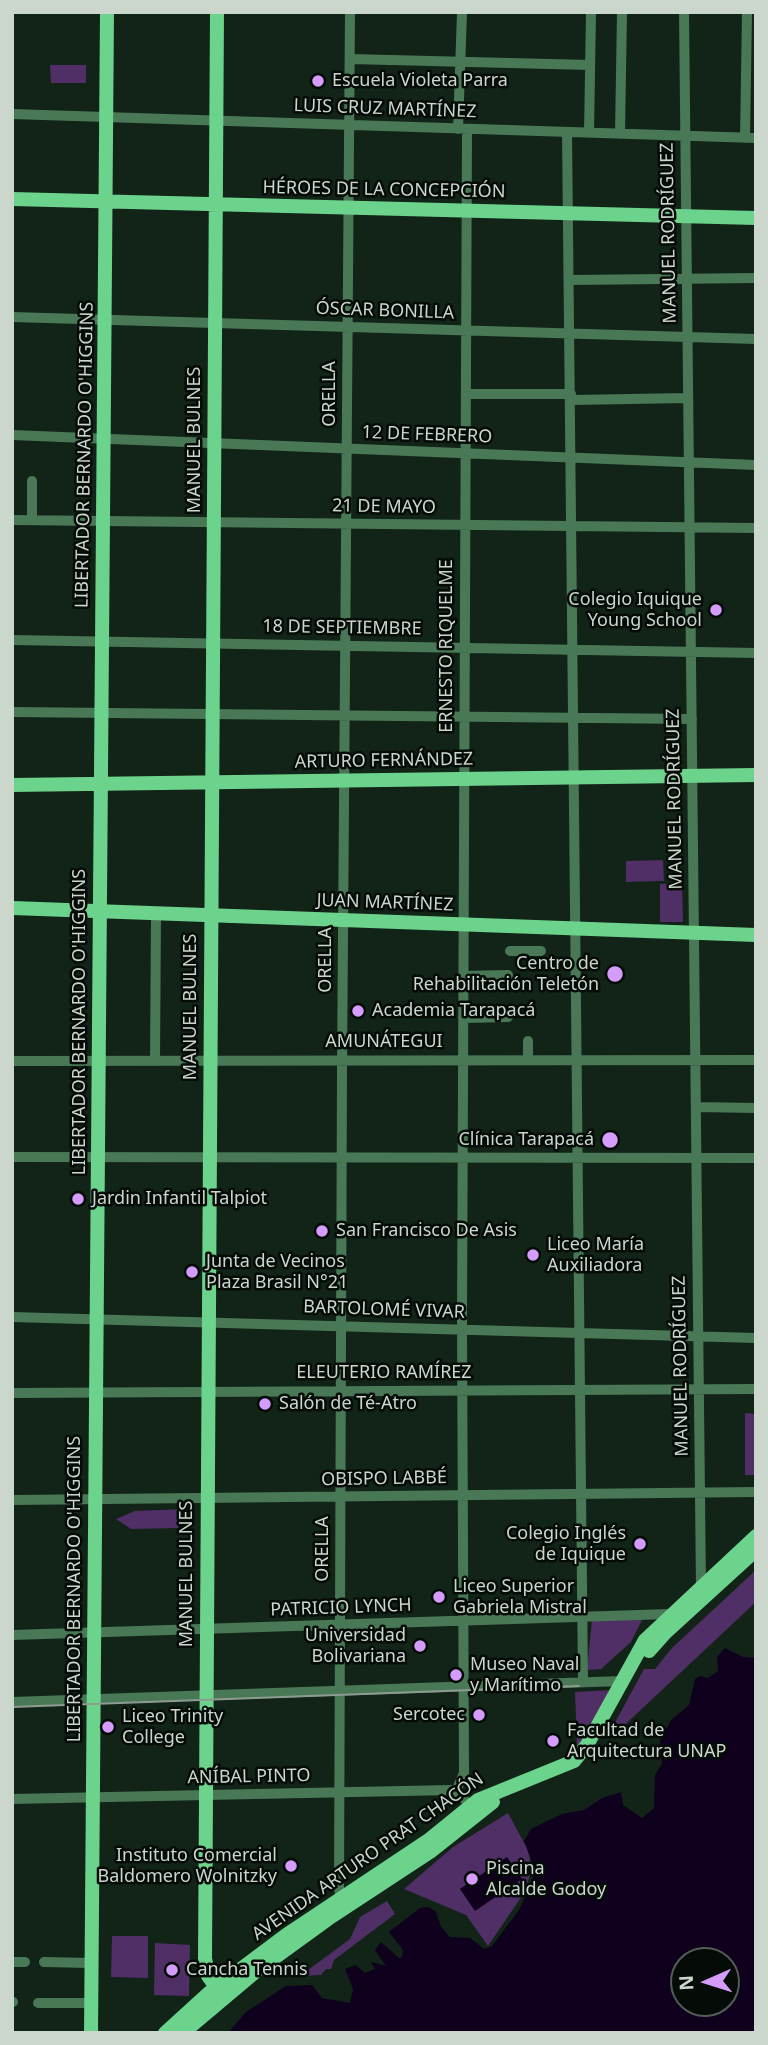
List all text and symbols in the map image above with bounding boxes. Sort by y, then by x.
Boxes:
place label: Escuela Violeta Parra [332,70,508,92]
marker: Escuela Violeta Parra [310,73,326,89]
street label: LUIS CRUZ MARTÍNEZ [293,95,477,123]
street label: MANUEL RODRÍGUEZ [657,142,681,324]
street label: HÉROES DE LA CONCEPCIÓN [262,177,506,203]
street label: ÓSCAR BONILLA [315,298,455,324]
street label: LIBERTADOR BERNARDO O'HIGGINS [72,302,98,608]
street label: ORELLA [319,361,341,427]
street label: MANUEL BULNES [184,367,206,513]
street label: 12 DE FEBRERO [361,422,493,448]
street label: 21 DE MAYO [332,495,436,519]
street label: ERNESTO RIQUELME [436,559,458,733]
place label: Colegio Iquique Young School [568,589,702,632]
marker: Colegio Iquique Young School [708,602,724,618]
street label: 18 DE SEPTIEMBRE [262,616,422,640]
street label: MANUEL RODRÍGUEZ [663,708,687,890]
street label: ARTURO FERNÁNDEZ [295,749,473,773]
street label: LIBERTADOR BERNARDO O'HIGGINS [69,869,91,1175]
street label: JUAN MARTÍNEZ [316,890,454,916]
street label: ORELLA [315,927,337,993]
street label: MANUEL BULNES [180,934,202,1080]
place label: Centro de Rehabilitación Teletón [413,953,599,996]
marker: Centro de Rehabilitación Teletón [605,964,625,984]
place label: Academia Tarapacá [372,1000,535,1022]
marker: Academia Tarapacá [350,1003,366,1019]
street label: AMUNÁTEGUI [325,1031,443,1053]
place label: Clínica Tarapacá [458,1129,594,1151]
marker: Clínica Tarapacá [600,1130,620,1150]
place label: Jardin Infantil Talpiot [92,1188,267,1210]
marker: Jardin Infantil Talpiot [70,1191,86,1207]
place label: San Francisco De Asis [336,1220,517,1242]
marker: San Francisco De Asis [314,1223,330,1239]
place label: Liceo María Auxiliadora [547,1234,644,1276]
marker: Liceo María Auxiliadora [525,1247,541,1263]
place label: Junta de Vecinos Plaza Brasil N°21 [206,1251,348,1294]
marker: Junta de Vecinos Plaza Brasil N°21 [184,1264,200,1280]
street label: MANUEL RODRÍGUEZ [669,1275,693,1457]
street label: BARTOLOMÉ VIVAR [303,1296,465,1324]
street label: ELEUTERIO RAMÍREZ [296,1362,472,1384]
place label: Salón de Té-Atro [279,1393,417,1415]
marker: Salón de Té-Atro [257,1396,273,1412]
street label: LIBERTADOR BERNARDO O'HIGGINS [64,1436,86,1742]
street label: OBISPO LABBÉ [321,1467,447,1491]
street label: MANUEL BULNES [176,1501,198,1647]
street label: ORELLA [312,1516,334,1582]
place label: Colegio Inglés de Iquique [506,1523,626,1566]
marker: Colegio Inglés de Iquique [632,1536,648,1552]
place label: Liceo Superior Gabriela Mistral [453,1576,587,1618]
marker: Liceo Superior Gabriela Mistral [431,1589,447,1605]
street label: PATRICIO LYNCH [270,1595,412,1621]
place label: Universidad Bolivariana [305,1625,406,1668]
marker: Universidad Bolivariana [412,1638,428,1654]
place label: Museo Naval y Marítimo [470,1654,579,1696]
marker: Museo Naval y Marítimo [448,1667,464,1683]
place label: Sercotec [393,1704,465,1726]
place label: Liceo Trinity College [122,1706,223,1748]
marker: Sercotec [471,1707,487,1723]
marker: Liceo Trinity College [100,1719,116,1735]
place label: Facultad de Arquitectura UNAP [567,1720,726,1762]
marker: Facultad de Arquitectura UNAP [545,1733,561,1749]
street label: ANÍBAL PINTO [187,1765,311,1789]
street label: AVENIDA ARTURO PRAT CHACÓN [248,1768,488,1946]
place label: Instituto Comercial Baldomero Wolnitzky [98,1845,277,1888]
marker: Instituto Comercial Baldomero Wolnitzky [283,1858,299,1874]
place label: Piscina Alcalde Godoy [486,1858,606,1900]
marker: Piscina Alcalde Godoy [464,1871,480,1887]
north arrow [670,1947,740,2017]
place label: Cancha Tennis [186,1959,308,1981]
marker: Cancha Tennis [164,1962,180,1978]
text: N [673,1975,699,1991]

